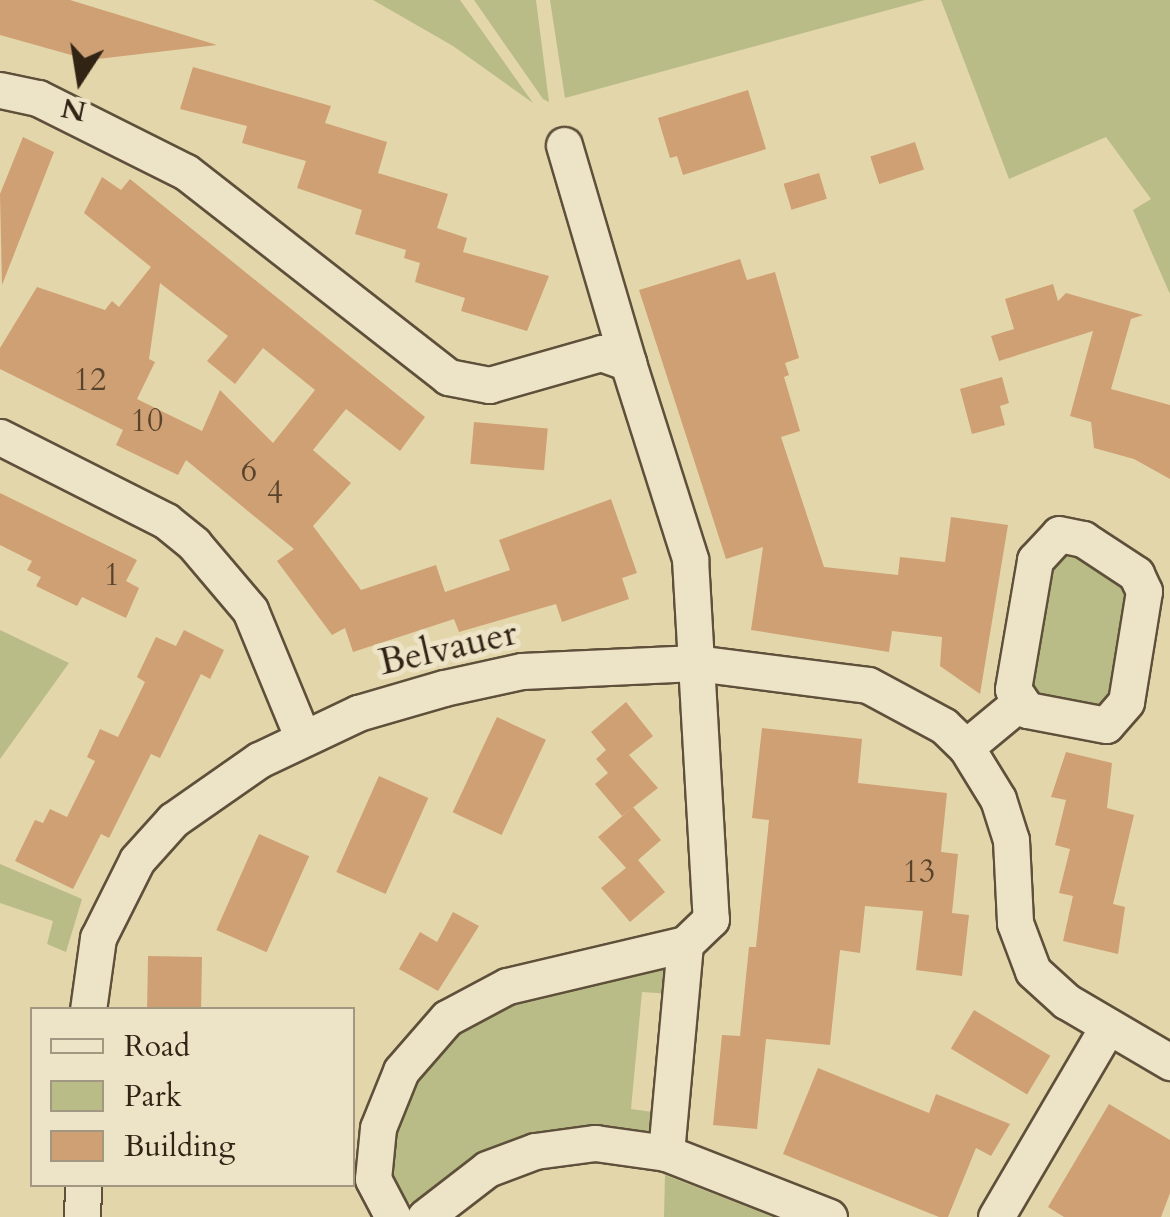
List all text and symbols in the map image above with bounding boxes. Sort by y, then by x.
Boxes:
north arrow [30,30,130,130]
text: N [58,88,90,130]
house number: 12 [74,361,106,399]
house number: 10 [131,402,163,440]
house number: 6 [241,452,257,490]
house number: 4 [267,474,283,512]
house number: 1 [104,556,120,594]
street label: Belvauer [374,610,522,686]
house number: 13 [903,853,935,891]
legend [30,1007,355,1187]
text: Road [124,1026,190,1067]
text: Park [124,1076,182,1117]
text: Building [124,1126,235,1167]

